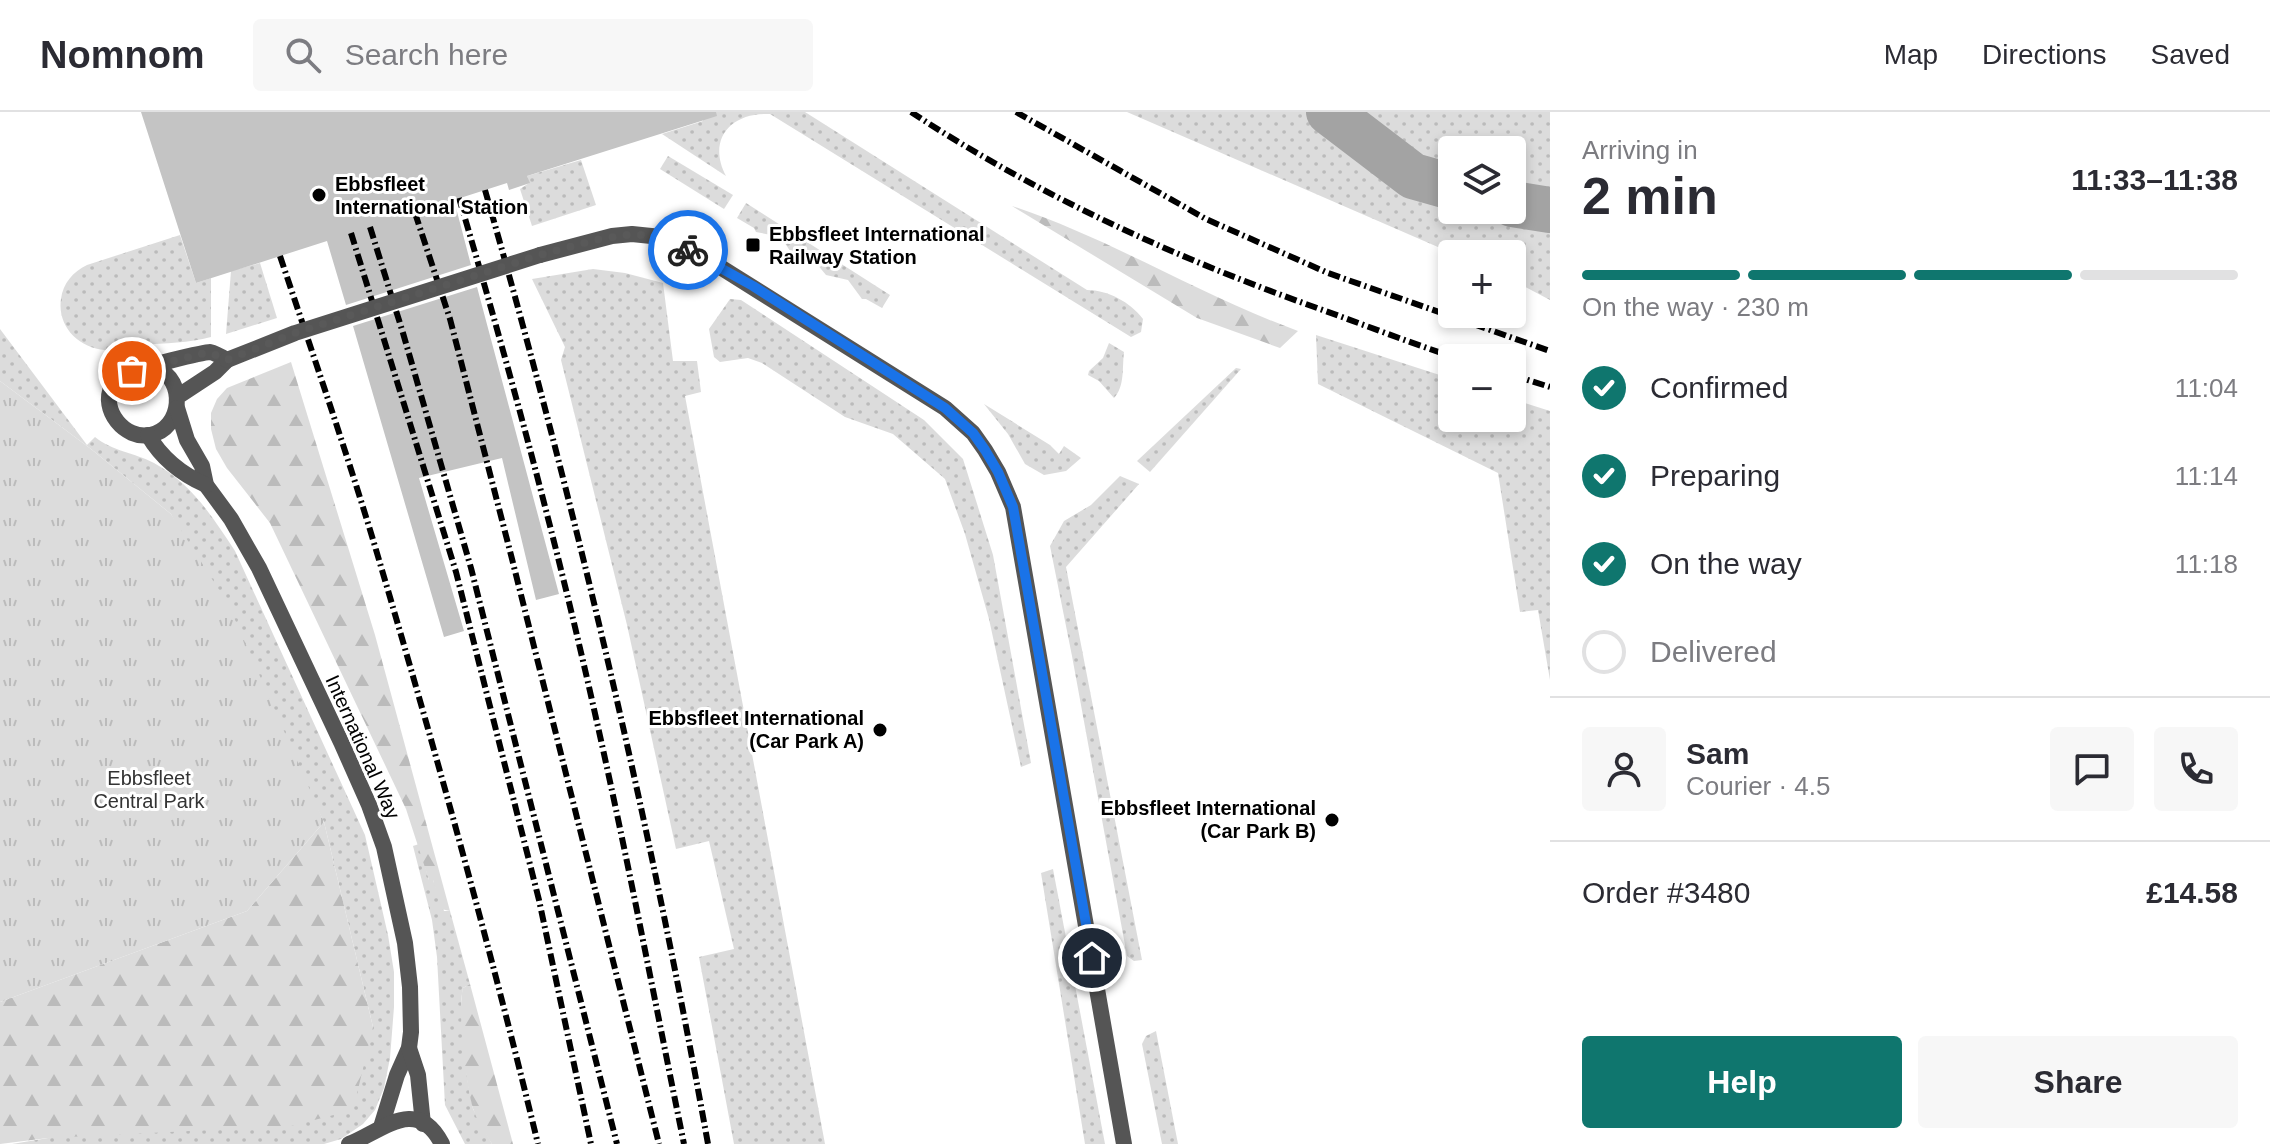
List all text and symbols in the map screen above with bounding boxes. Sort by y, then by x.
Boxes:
search box [253,19,813,91]
icon: search [281,33,325,77]
text: Nomnom [40,34,205,76]
text: Search here [345,38,508,71]
text: Map [1884,39,1938,70]
text: Directions [1982,39,2107,70]
text: Saved [2151,39,2230,70]
text: Arriving in [1582,135,1698,165]
map controls [1438,136,1526,432]
button: layers [1438,136,1526,224]
text: 11:33–11:38 [2071,163,2238,196]
text: 2 min [1582,167,1718,225]
place label: Ebbsfleet International Station [335,173,528,218]
marker: Ebbsfleet International Station [310,186,328,204]
courier [648,210,728,290]
place label: Ebbsfleet International Railway Station [769,223,985,268]
icon: bike [666,228,710,272]
marker: Ebbsfleet International Railway Station [744,236,762,254]
button: + [1438,240,1526,328]
text: On the way · 230 m [1582,292,1809,322]
pin [98,337,166,405]
button: − [1438,344,1526,432]
icon: bag [110,349,154,393]
icon: check [1582,366,1626,410]
text: Confirmed [1650,371,1788,404]
text: 11:04 [2175,373,2238,403]
icon: check [1582,454,1626,498]
text: Preparing [1650,459,1780,492]
text: 11:14 [2175,461,2238,491]
icon: check [1582,542,1626,586]
text: On the way [1650,547,1802,580]
text: 11:18 [2175,549,2238,579]
text: Delivered [1650,635,1777,668]
street label: International Way [321,672,405,822]
place label: Ebbsfleet International (Car Park A) [648,707,864,752]
marker: Ebbsfleet International (Car Park A) [871,721,889,739]
button: person [1582,727,1666,811]
button: chat [2050,727,2134,811]
button: phone [2154,727,2238,811]
text: Sam [1686,737,1749,770]
park label: Ebbsfleet Central Park [93,767,206,812]
text: Courier · 4.5 [1686,771,1831,801]
place label: Ebbsfleet International (Car Park B) [1100,797,1316,842]
marker: Ebbsfleet International (Car Park B) [1323,811,1341,829]
text: Order #3480 [1582,876,1750,909]
text: £14.58 [2146,876,2238,909]
pin [1058,924,1126,992]
icon: home [1070,936,1114,980]
button: Help [1582,1036,1902,1128]
button: Share [1918,1036,2238,1128]

